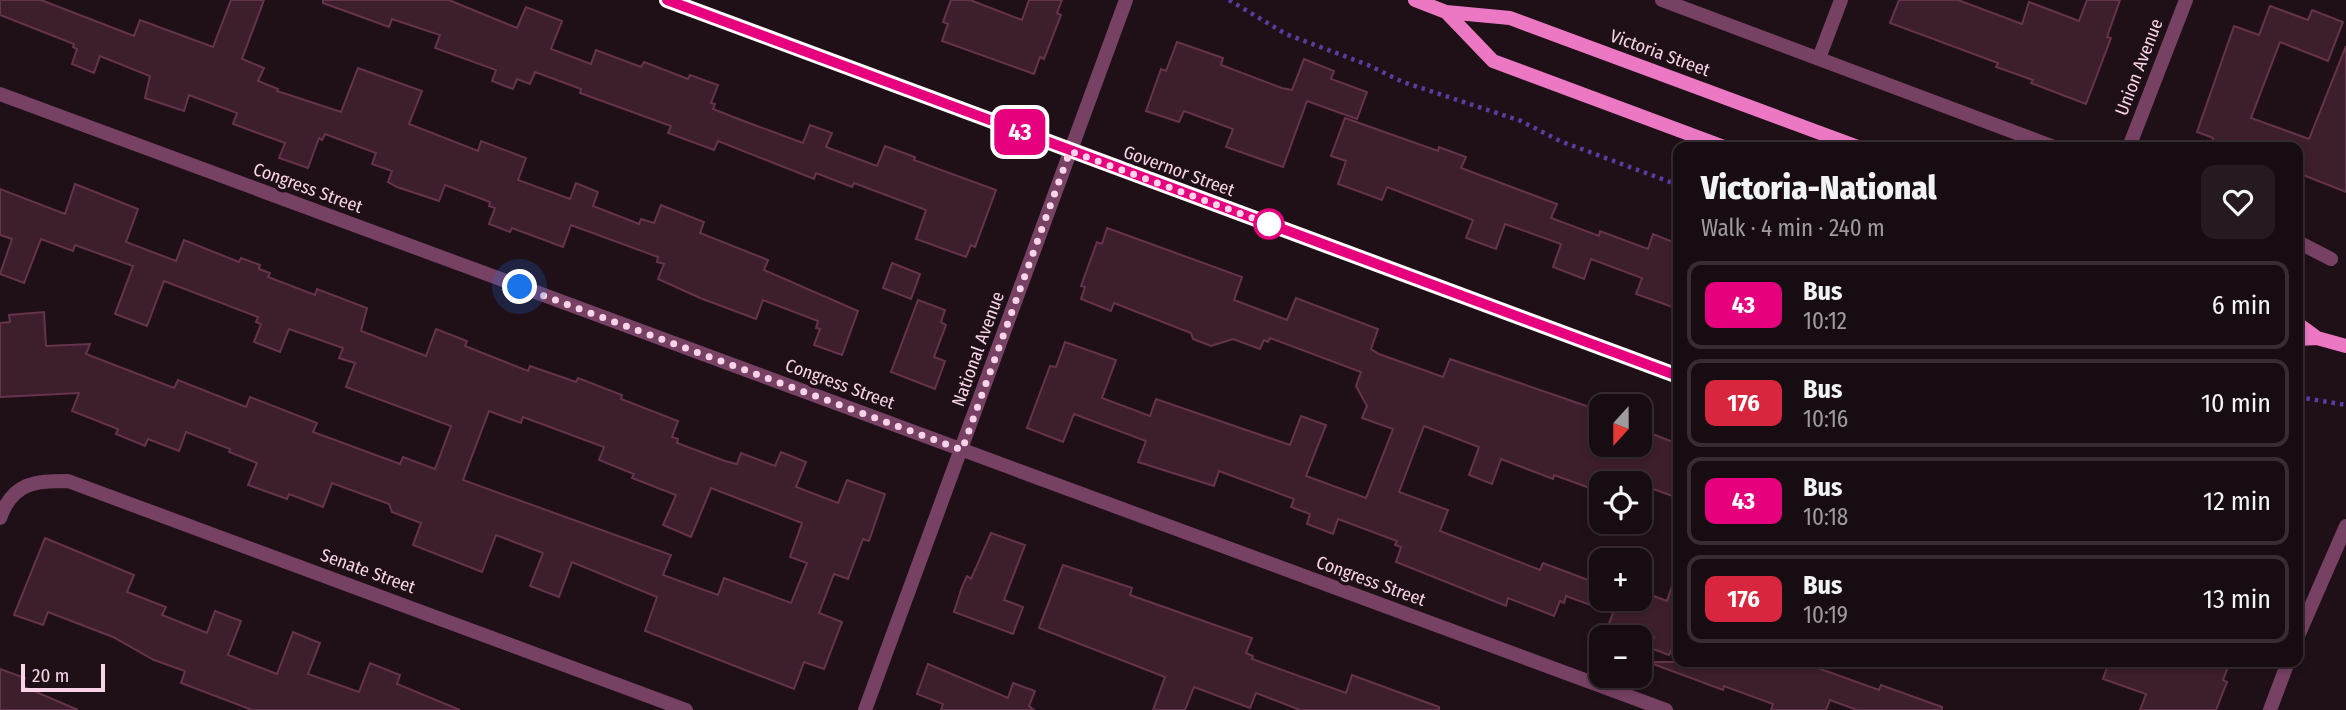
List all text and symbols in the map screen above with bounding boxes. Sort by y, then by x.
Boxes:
street label: Union Avenue [2110,15,2168,119]
street label: Victoria Street [1607,25,1713,81]
line badge: 43 [988,109,1052,155]
text: 43 [1008,118,1032,146]
street label: Governor Street [1120,141,1238,201]
street label: Congress Street [250,158,366,218]
button: heart [2201,165,2275,239]
text: Victoria-National [1701,168,1937,208]
unlabelled marker [1254,209,1284,239]
text: Walk · 4 min · 240 m [1701,214,1885,242]
your location [502,269,537,304]
text: Bus [1803,276,1842,307]
street label: National Avenue [947,288,1009,410]
text: 6 min [2212,290,2271,321]
text: 43 [1732,291,1755,319]
text: 10:12 [1803,307,1847,335]
street label: Congress Street [782,354,898,414]
text: Bus [1803,374,1842,405]
text: 10 min [2201,388,2271,419]
text: 176 [1727,389,1760,417]
north arrow [1589,394,1652,457]
map controls [1589,394,1652,688]
text: 10:16 [1803,405,1848,433]
button: locate [1589,471,1652,534]
text: Bus [1803,472,1842,503]
text: 12 min [2203,486,2271,517]
text: 43 [1732,487,1755,515]
text: 10:18 [1803,503,1848,531]
street label: Senate Street [318,544,418,598]
button: + [1589,548,1652,611]
street label: Congress Street [1313,551,1429,611]
text: Bus [1803,570,1842,601]
text: 13 min [2203,584,2271,615]
text: 176 [1727,585,1760,613]
text: 10:19 [1803,601,1848,629]
button: − [1589,625,1652,688]
scale bar [21,661,105,693]
text: 20 m [32,664,69,687]

